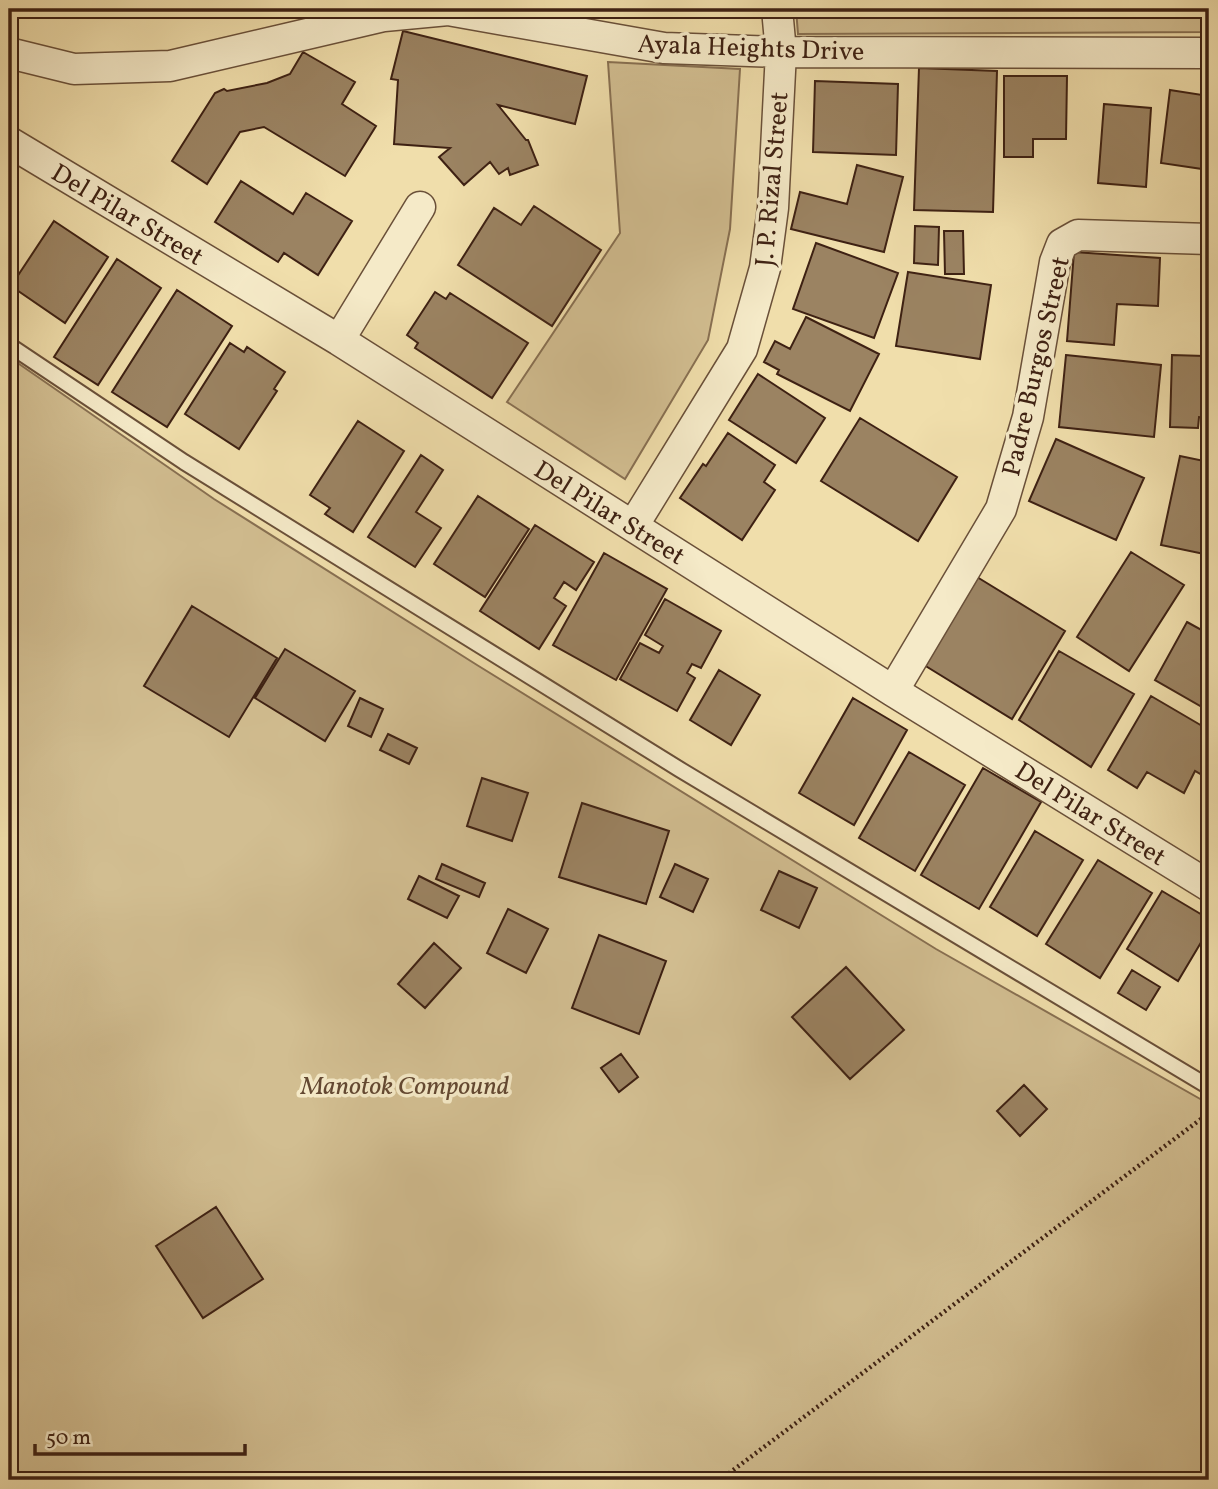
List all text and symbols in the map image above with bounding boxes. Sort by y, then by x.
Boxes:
street label: Ayala Heights Drive [637,27,865,71]
street label: J. P. Rizal Street [747,90,799,268]
street label: Del Pilar Street [44,156,210,275]
street label: Padre Burgos Street [994,253,1080,480]
street label: Del Pilar Street [526,453,691,575]
street label: Del Pilar Street [1007,754,1172,876]
park label: Manotok Compound [300,1069,510,1105]
scale bar [35,1412,245,1456]
text: 50 m [46,1424,91,1453]

